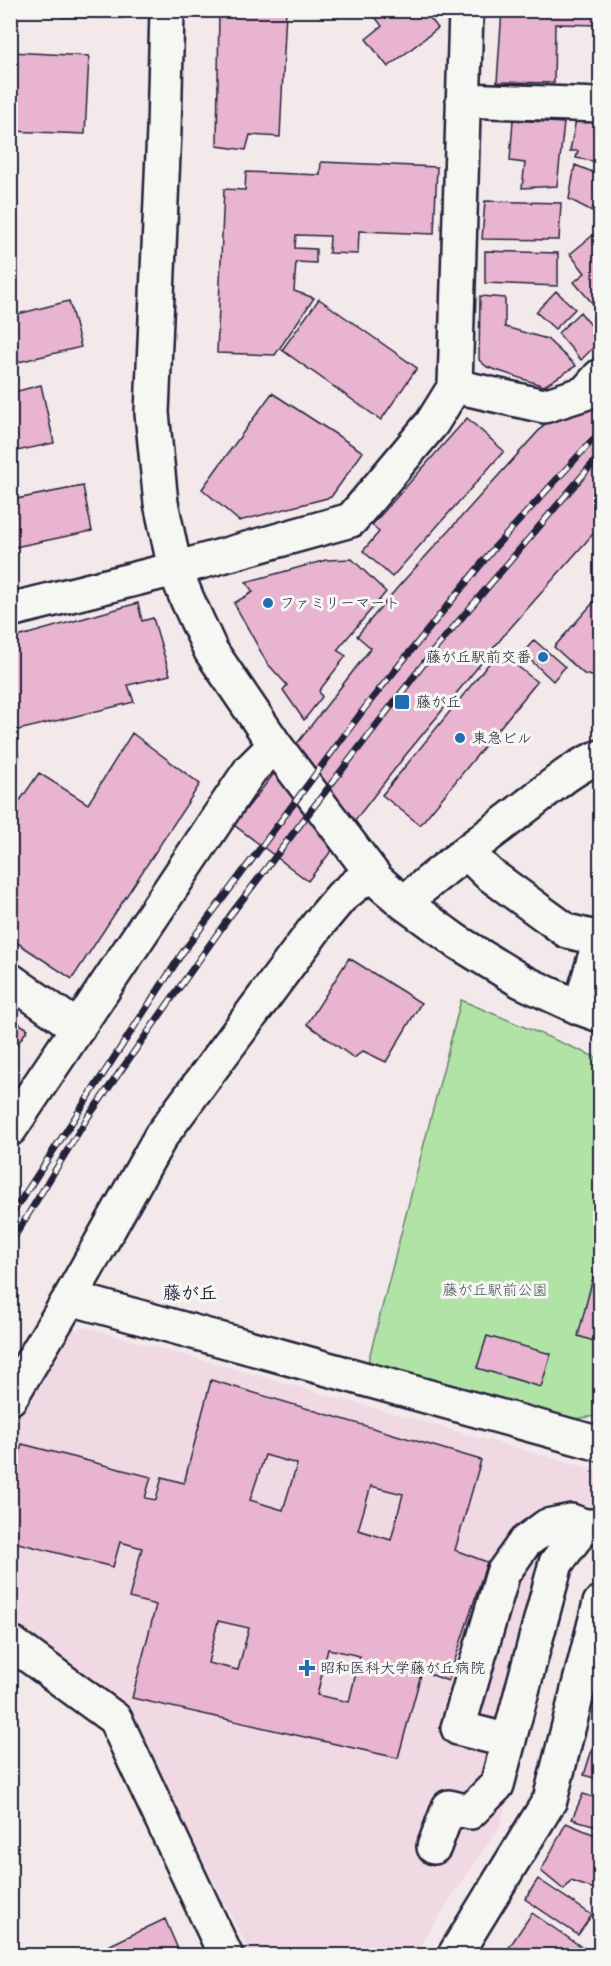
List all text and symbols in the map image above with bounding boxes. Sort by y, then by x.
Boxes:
place label: ファミリーマート [280,592,400,616]
marker: ファミリーマート [261,596,275,610]
place label: 藤が丘駅前交番 [426,646,531,670]
marker: 藤が丘駅前交番 [536,650,550,664]
place label: 藤が丘 [416,691,461,715]
marker: 藤が丘 [393,693,411,711]
place label: 東急ビル [472,727,532,751]
marker: 東急ビル [453,731,467,745]
park label: 藤が丘駅前公園 [442,1279,548,1303]
district label: 藤が丘 [163,1280,217,1309]
place label: 昭和医科大学藤が丘病院 [320,1657,485,1681]
marker: 昭和医科大学藤が丘病院 [298,1659,316,1677]

